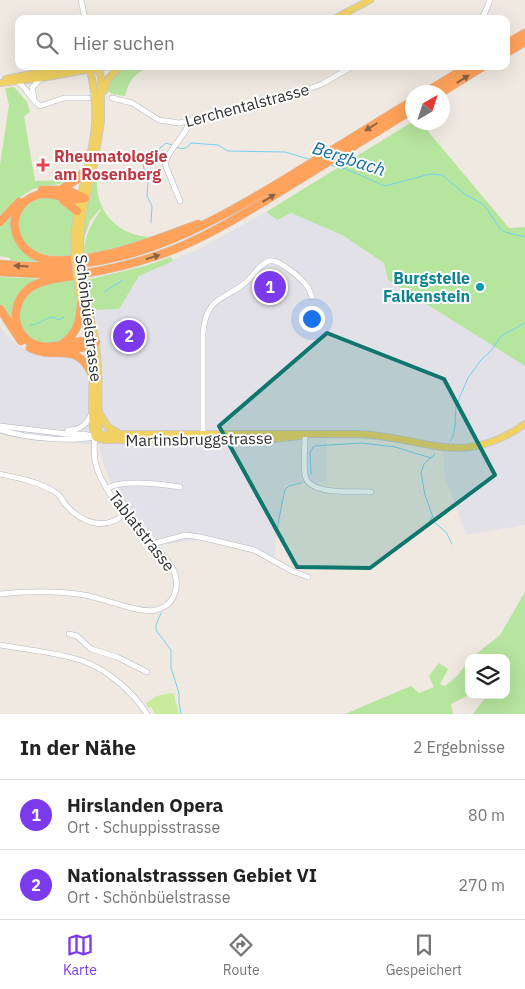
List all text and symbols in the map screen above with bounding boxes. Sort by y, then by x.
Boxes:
search box [15,15,510,70]
icon: search [33,29,61,57]
text: Hier suchen [73,31,175,55]
one-way arrow [456,75,469,84]
street label: Lerchentalstrasse [183,79,312,131]
north arrow [405,85,450,130]
one-way arrow [364,122,378,131]
water label: Bergbach [310,136,389,181]
place label: Rheumatologie am Rosenberg [54,146,168,184]
marker: Rheumatologie am Rosenberg [36,158,50,172]
one-way arrow [263,194,276,203]
street label: Schönbüelstrasse [71,253,107,383]
one-way arrow [146,253,161,261]
one-way arrow [13,261,29,269]
pin: 1 [254,268,286,306]
place label: Burgstelle Falkenstein [383,268,470,306]
marker: Burgstelle Falkenstein [474,281,486,293]
your location [299,306,325,332]
pin: 2 [113,317,145,355]
street label: Martinsbruggstrasse [125,428,273,450]
street label: Tablatstrasse [104,487,180,575]
map controls [465,654,510,699]
button: layers [465,654,510,699]
text: In der Nähe [20,733,136,761]
text: 2 Ergebnisse [413,737,505,757]
text: Hirslanden Opera [67,793,223,817]
text: 1 [31,805,41,825]
text: 80 m [468,805,505,825]
text: Ort · Schuppisstrasse [67,817,220,837]
text: Nationalstrasssen Gebiet VI [67,863,317,887]
text: 2 [31,875,41,895]
text: 270 m [458,875,505,895]
text: Ort · Schönbüelstrasse [67,887,231,907]
tab: Karte [63,931,97,979]
tab: Route [223,931,260,979]
tab: Gespeichert [386,931,462,979]

